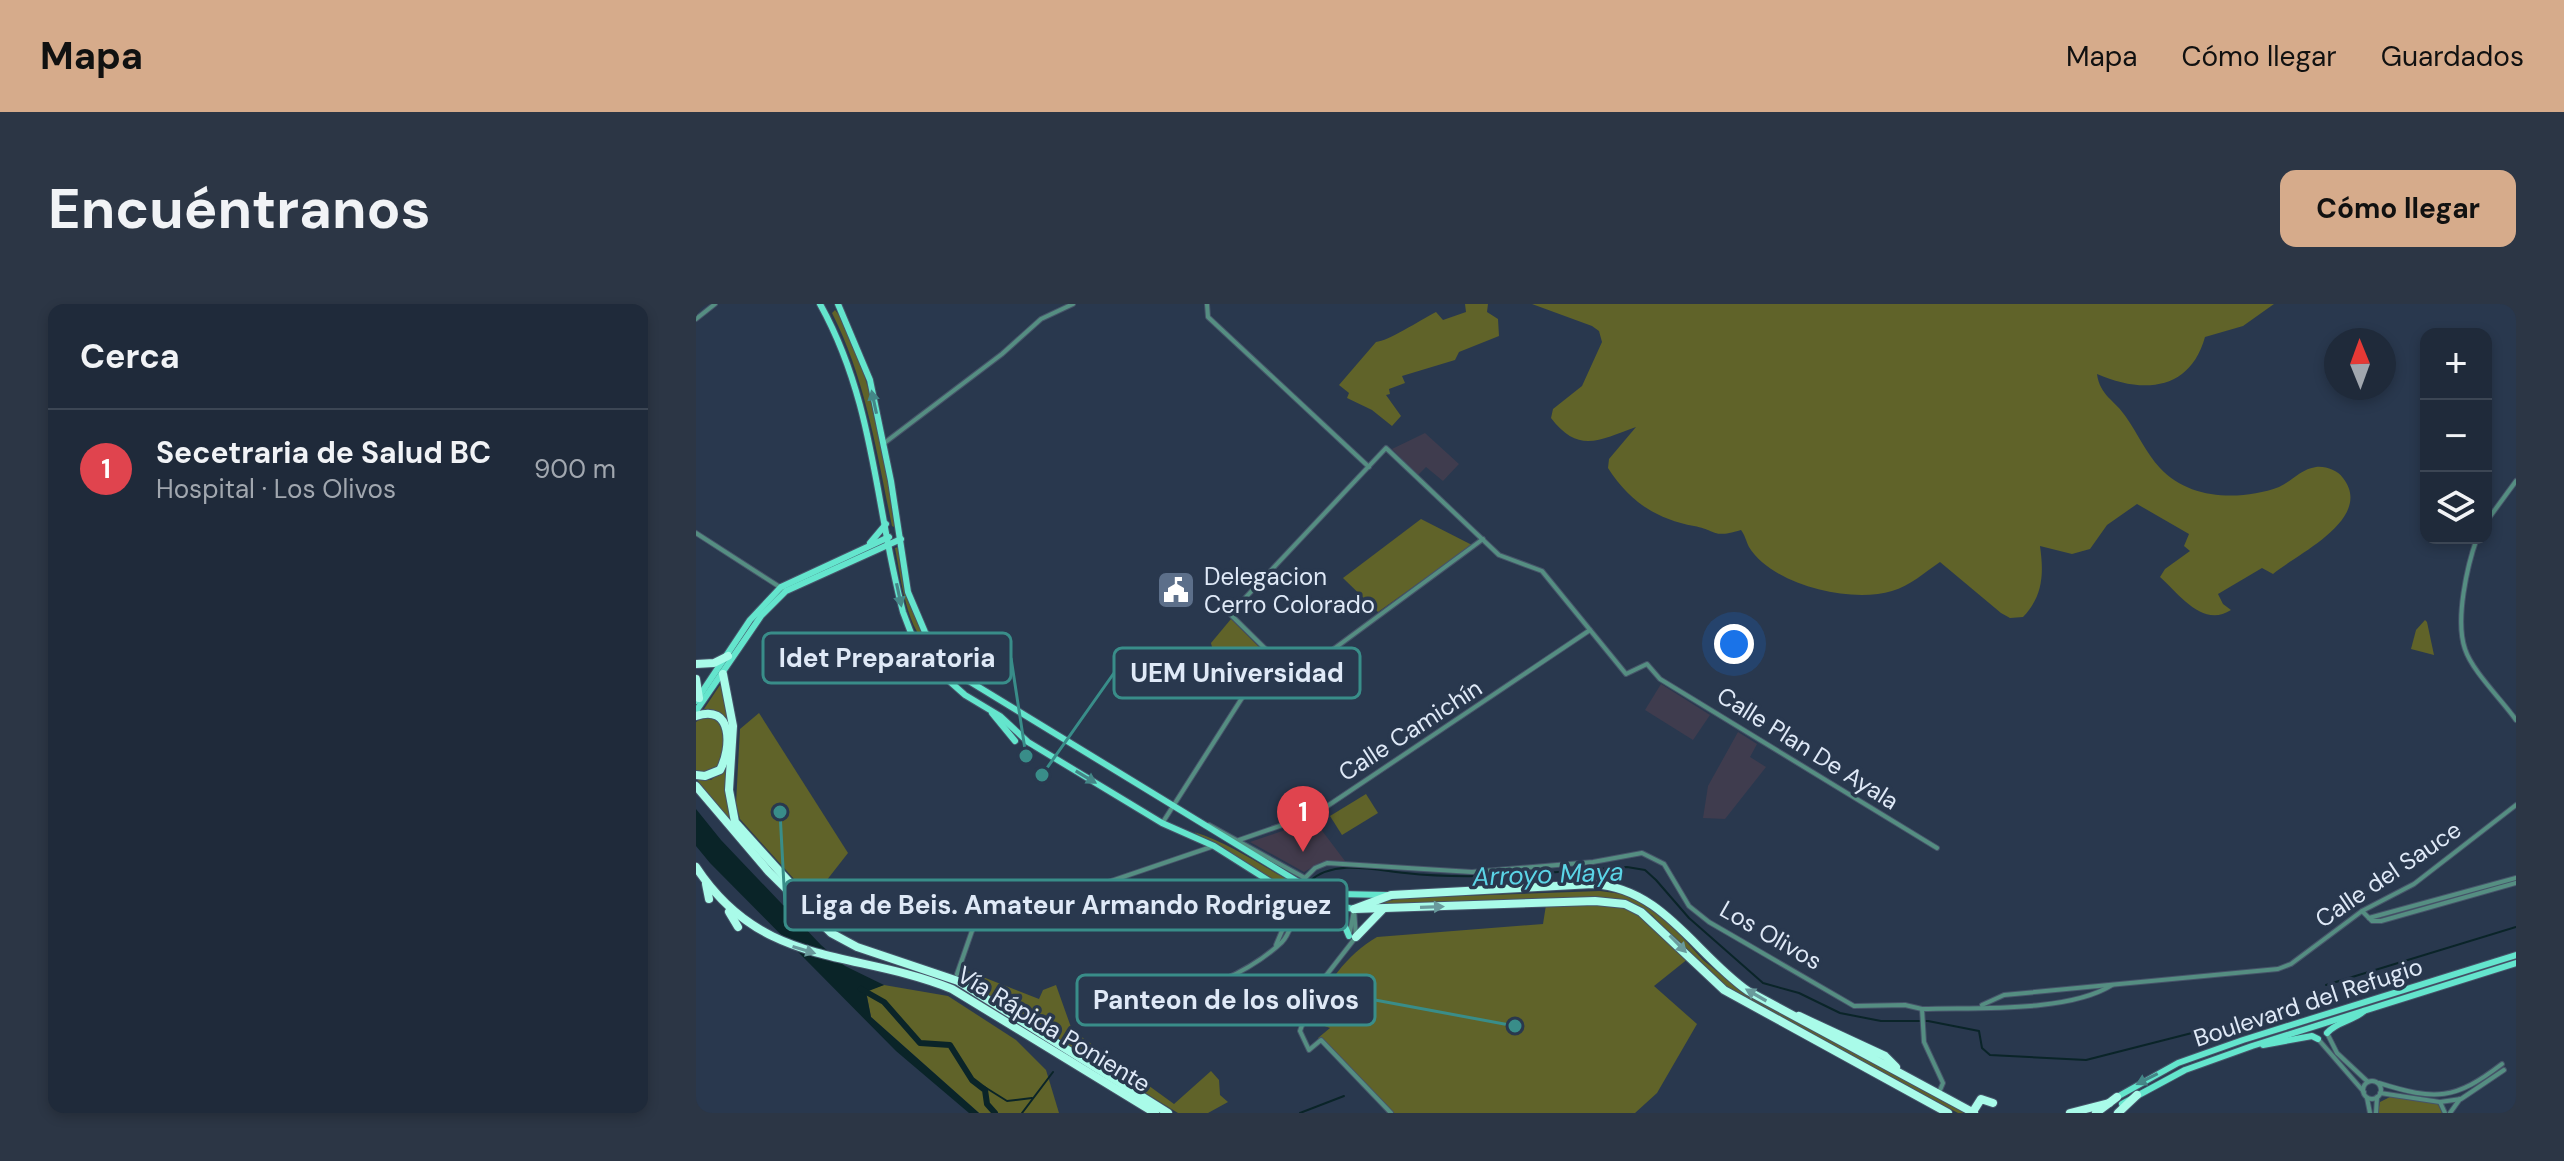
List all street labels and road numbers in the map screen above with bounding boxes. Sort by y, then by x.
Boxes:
street label: Calle Camichín [1332,672,1488,788]
street label: Calle Plan De Ayala [1711,680,1905,816]
street label: Calle del Sauce [2309,814,2467,934]
street label: Los Olivos [1714,893,1828,977]
street label: Boulevard del Refugio [2190,950,2426,1054]
street label: Vía Rápida Poniente [952,959,1156,1099]

